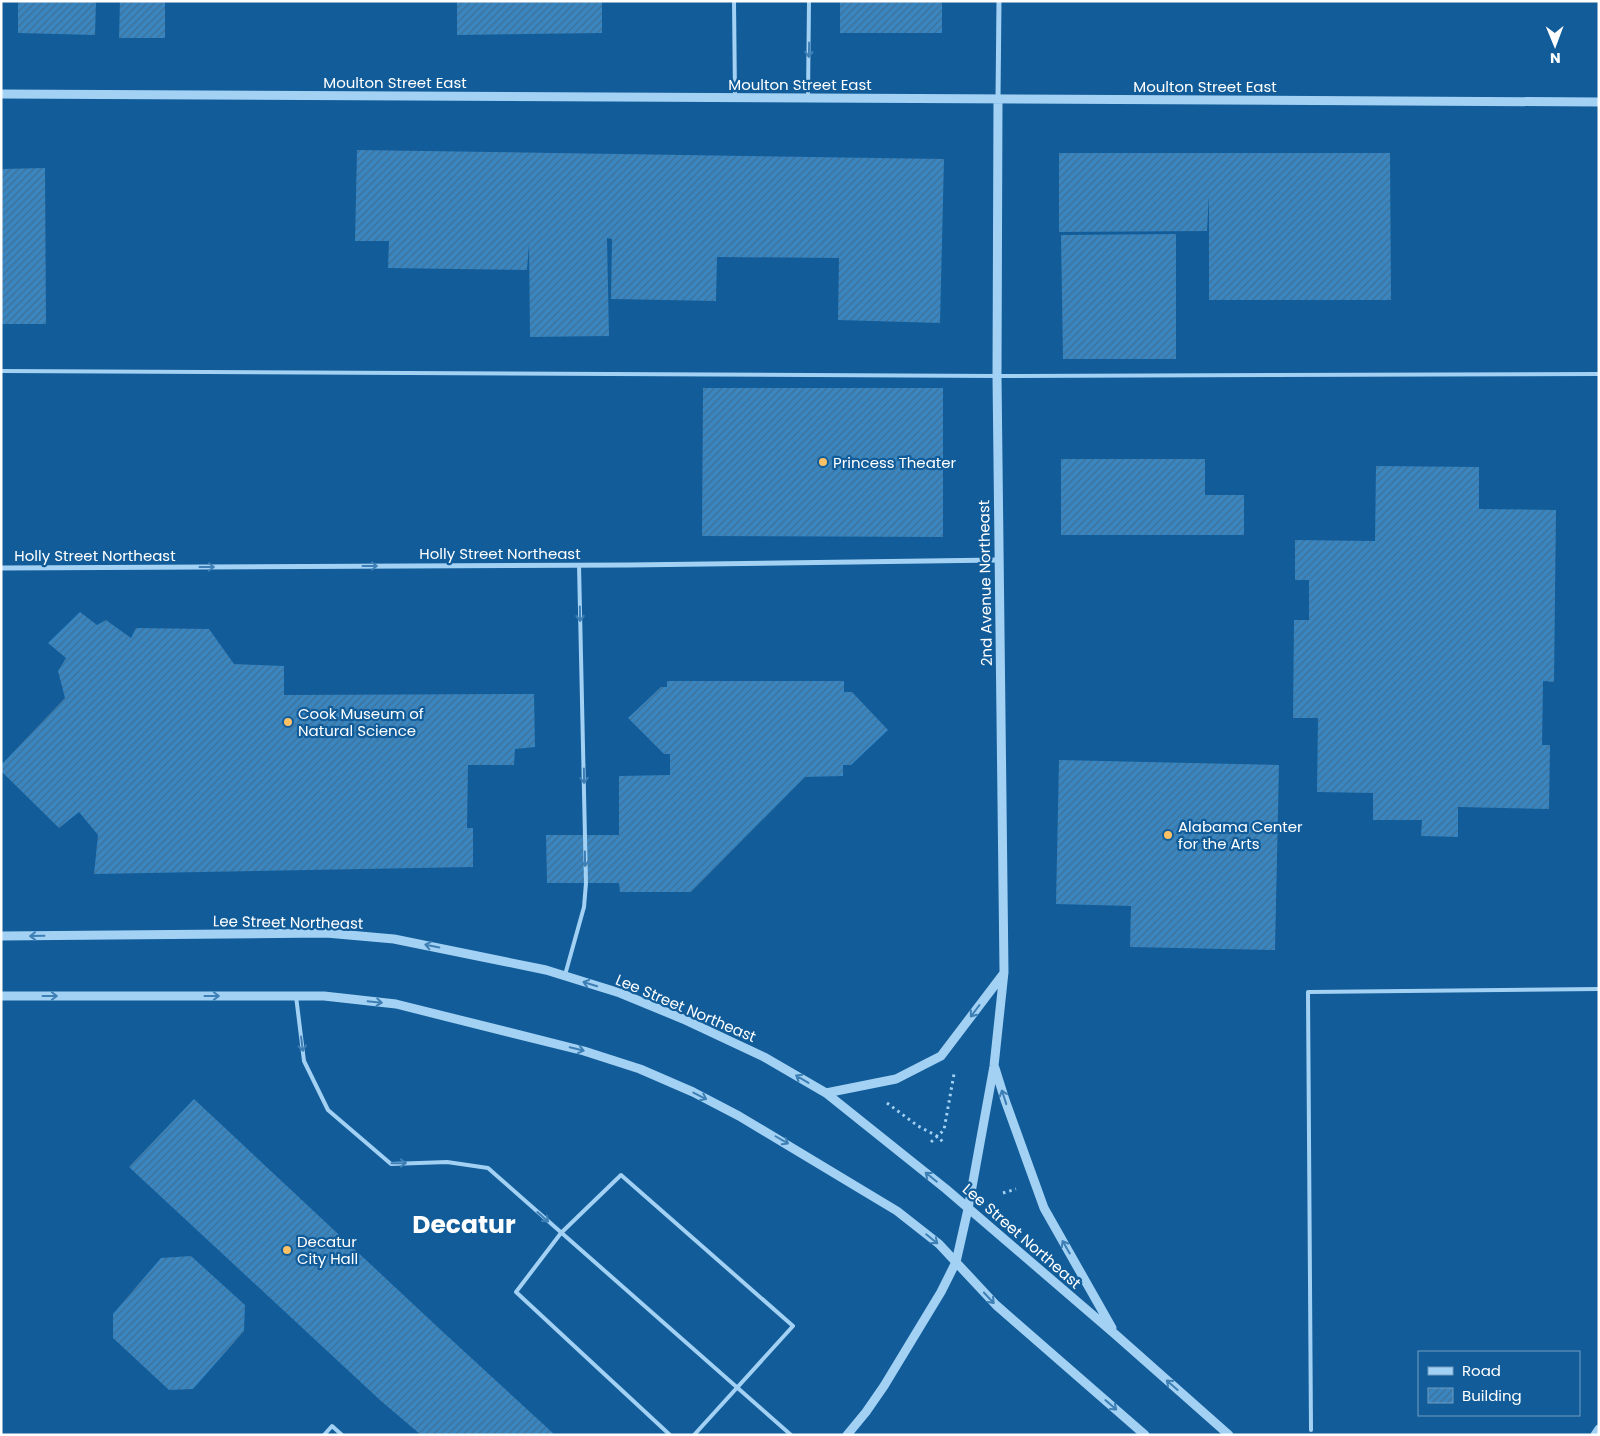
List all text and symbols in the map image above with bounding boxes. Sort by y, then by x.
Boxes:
north arrow [1530,20,1580,70]
one-way arrow [804,42,814,58]
text: N [1550,48,1561,68]
street label: Moulton Street East [323,72,467,93]
street label: Moulton Street East [728,74,872,95]
street label: Moulton Street East [1133,76,1277,97]
place label: Princess Theater [833,452,957,473]
marker: Princess Theater [817,456,829,468]
street label: 2nd Avenue Northeast [973,500,997,666]
street label: Holly Street Northeast [419,543,581,564]
street label: Holly Street Northeast [14,545,176,566]
one-way arrow [362,561,378,571]
one-way arrow [199,562,215,572]
one-way arrow [576,606,585,622]
place label: Cook Museum of Natural Science [298,703,424,741]
marker: Cook Museum of Natural Science [282,716,294,728]
one-way arrow [579,768,589,784]
place label: Alabama Center for the Arts [1178,816,1303,854]
marker: Alabama Center for the Arts [1162,829,1174,841]
one-way arrow [581,851,590,867]
street label: Lee Street Northeast [213,910,363,934]
one-way arrow [29,931,45,941]
one-way arrow [425,941,441,951]
street label: Lee Street Northeast [613,969,759,1047]
one-way arrow [583,978,599,988]
one-way arrow [42,991,58,1001]
one-way arrow [204,991,220,1001]
one-way arrow [366,997,382,1007]
one-way arrow [969,1004,980,1017]
one-way arrow [297,1036,307,1052]
one-way arrow [569,1045,585,1054]
one-way arrow [794,1074,809,1084]
one-way arrow [999,1090,1008,1106]
one-way arrow [692,1092,707,1101]
one-way arrow [774,1136,788,1146]
one-way arrow [391,1159,407,1168]
one-way arrow [925,1172,938,1183]
street label: Lee Street Northeast [958,1179,1086,1293]
district label: Decatur [412,1207,516,1242]
one-way arrow [536,1211,549,1222]
place label: Decatur City Hall [297,1231,358,1269]
one-way arrow [925,1233,938,1244]
one-way arrow [1061,1240,1070,1255]
marker: Decatur City Hall [281,1244,293,1256]
one-way arrow [983,1291,995,1304]
legend [1418,1351,1580,1416]
text: Road [1462,1360,1501,1381]
one-way arrow [1166,1379,1179,1390]
text: Building [1462,1385,1522,1406]
one-way arrow [1105,1399,1118,1411]

